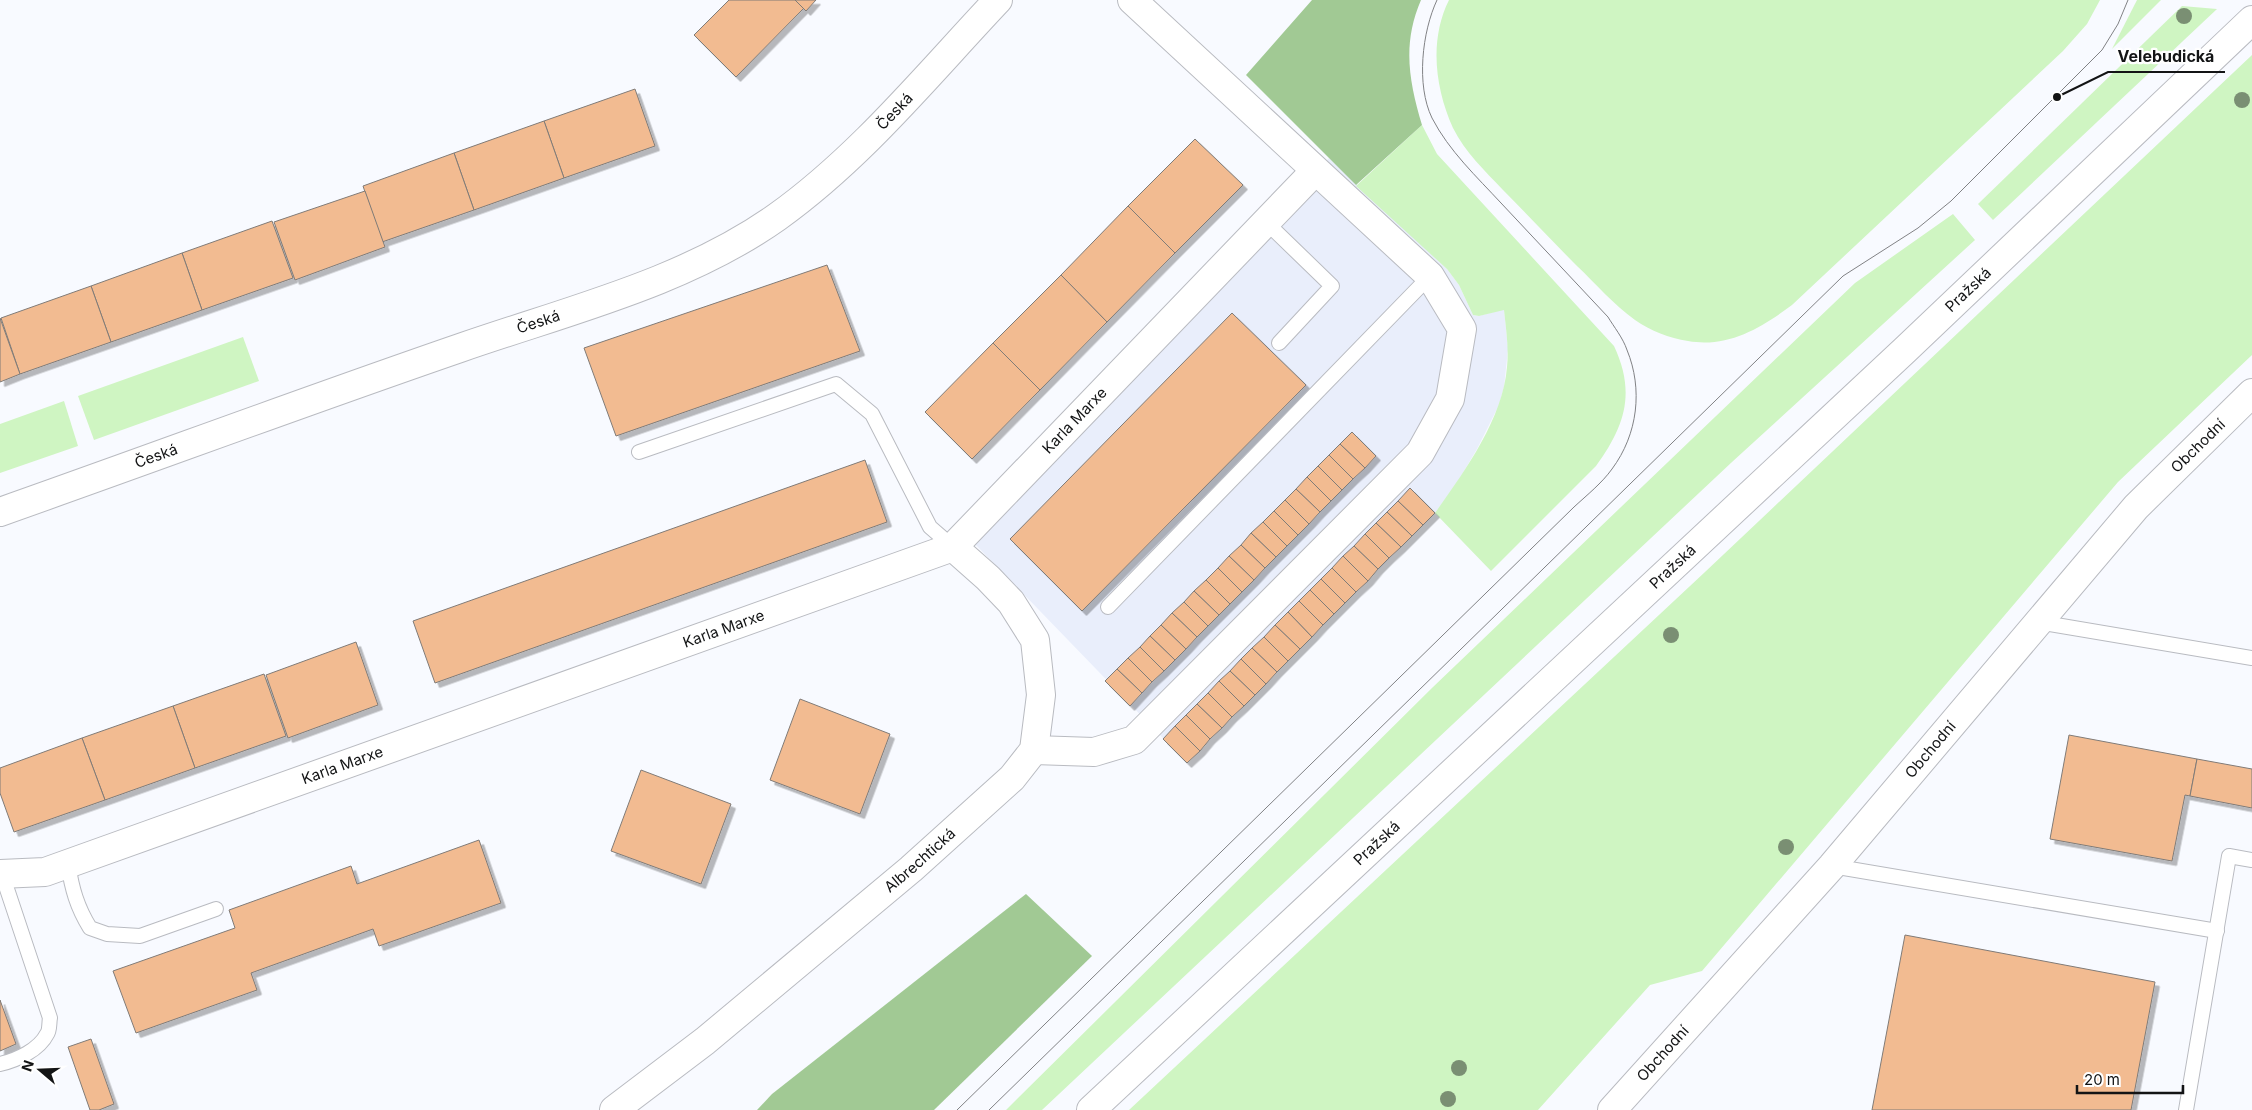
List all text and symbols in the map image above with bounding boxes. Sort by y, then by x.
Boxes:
callout: Velebudická [2108,41,2225,72]
text: Velebudická [2118,46,2214,66]
street label: Česká [872,89,917,134]
street label: Pražská [1941,263,1995,316]
street label: Česká [514,306,562,337]
street label: Karla Marxe [1038,383,1111,457]
street label: Obchodní [2167,414,2229,477]
street label: Česká [132,439,180,472]
street label: Pražská [1645,540,1700,593]
street label: Karla Marxe [680,605,767,652]
street label: Obchodní [1901,717,1960,782]
street label: Karla Marxe [299,742,386,788]
street label: Pražská [1349,817,1404,869]
street label: Albrechtická [880,824,959,896]
street label: Obchodní [1632,1021,1693,1085]
north arrow [15,1045,65,1095]
text: N [17,1058,37,1073]
scale bar [2077,1062,2183,1094]
text: 20 m [2084,1070,2120,1089]

